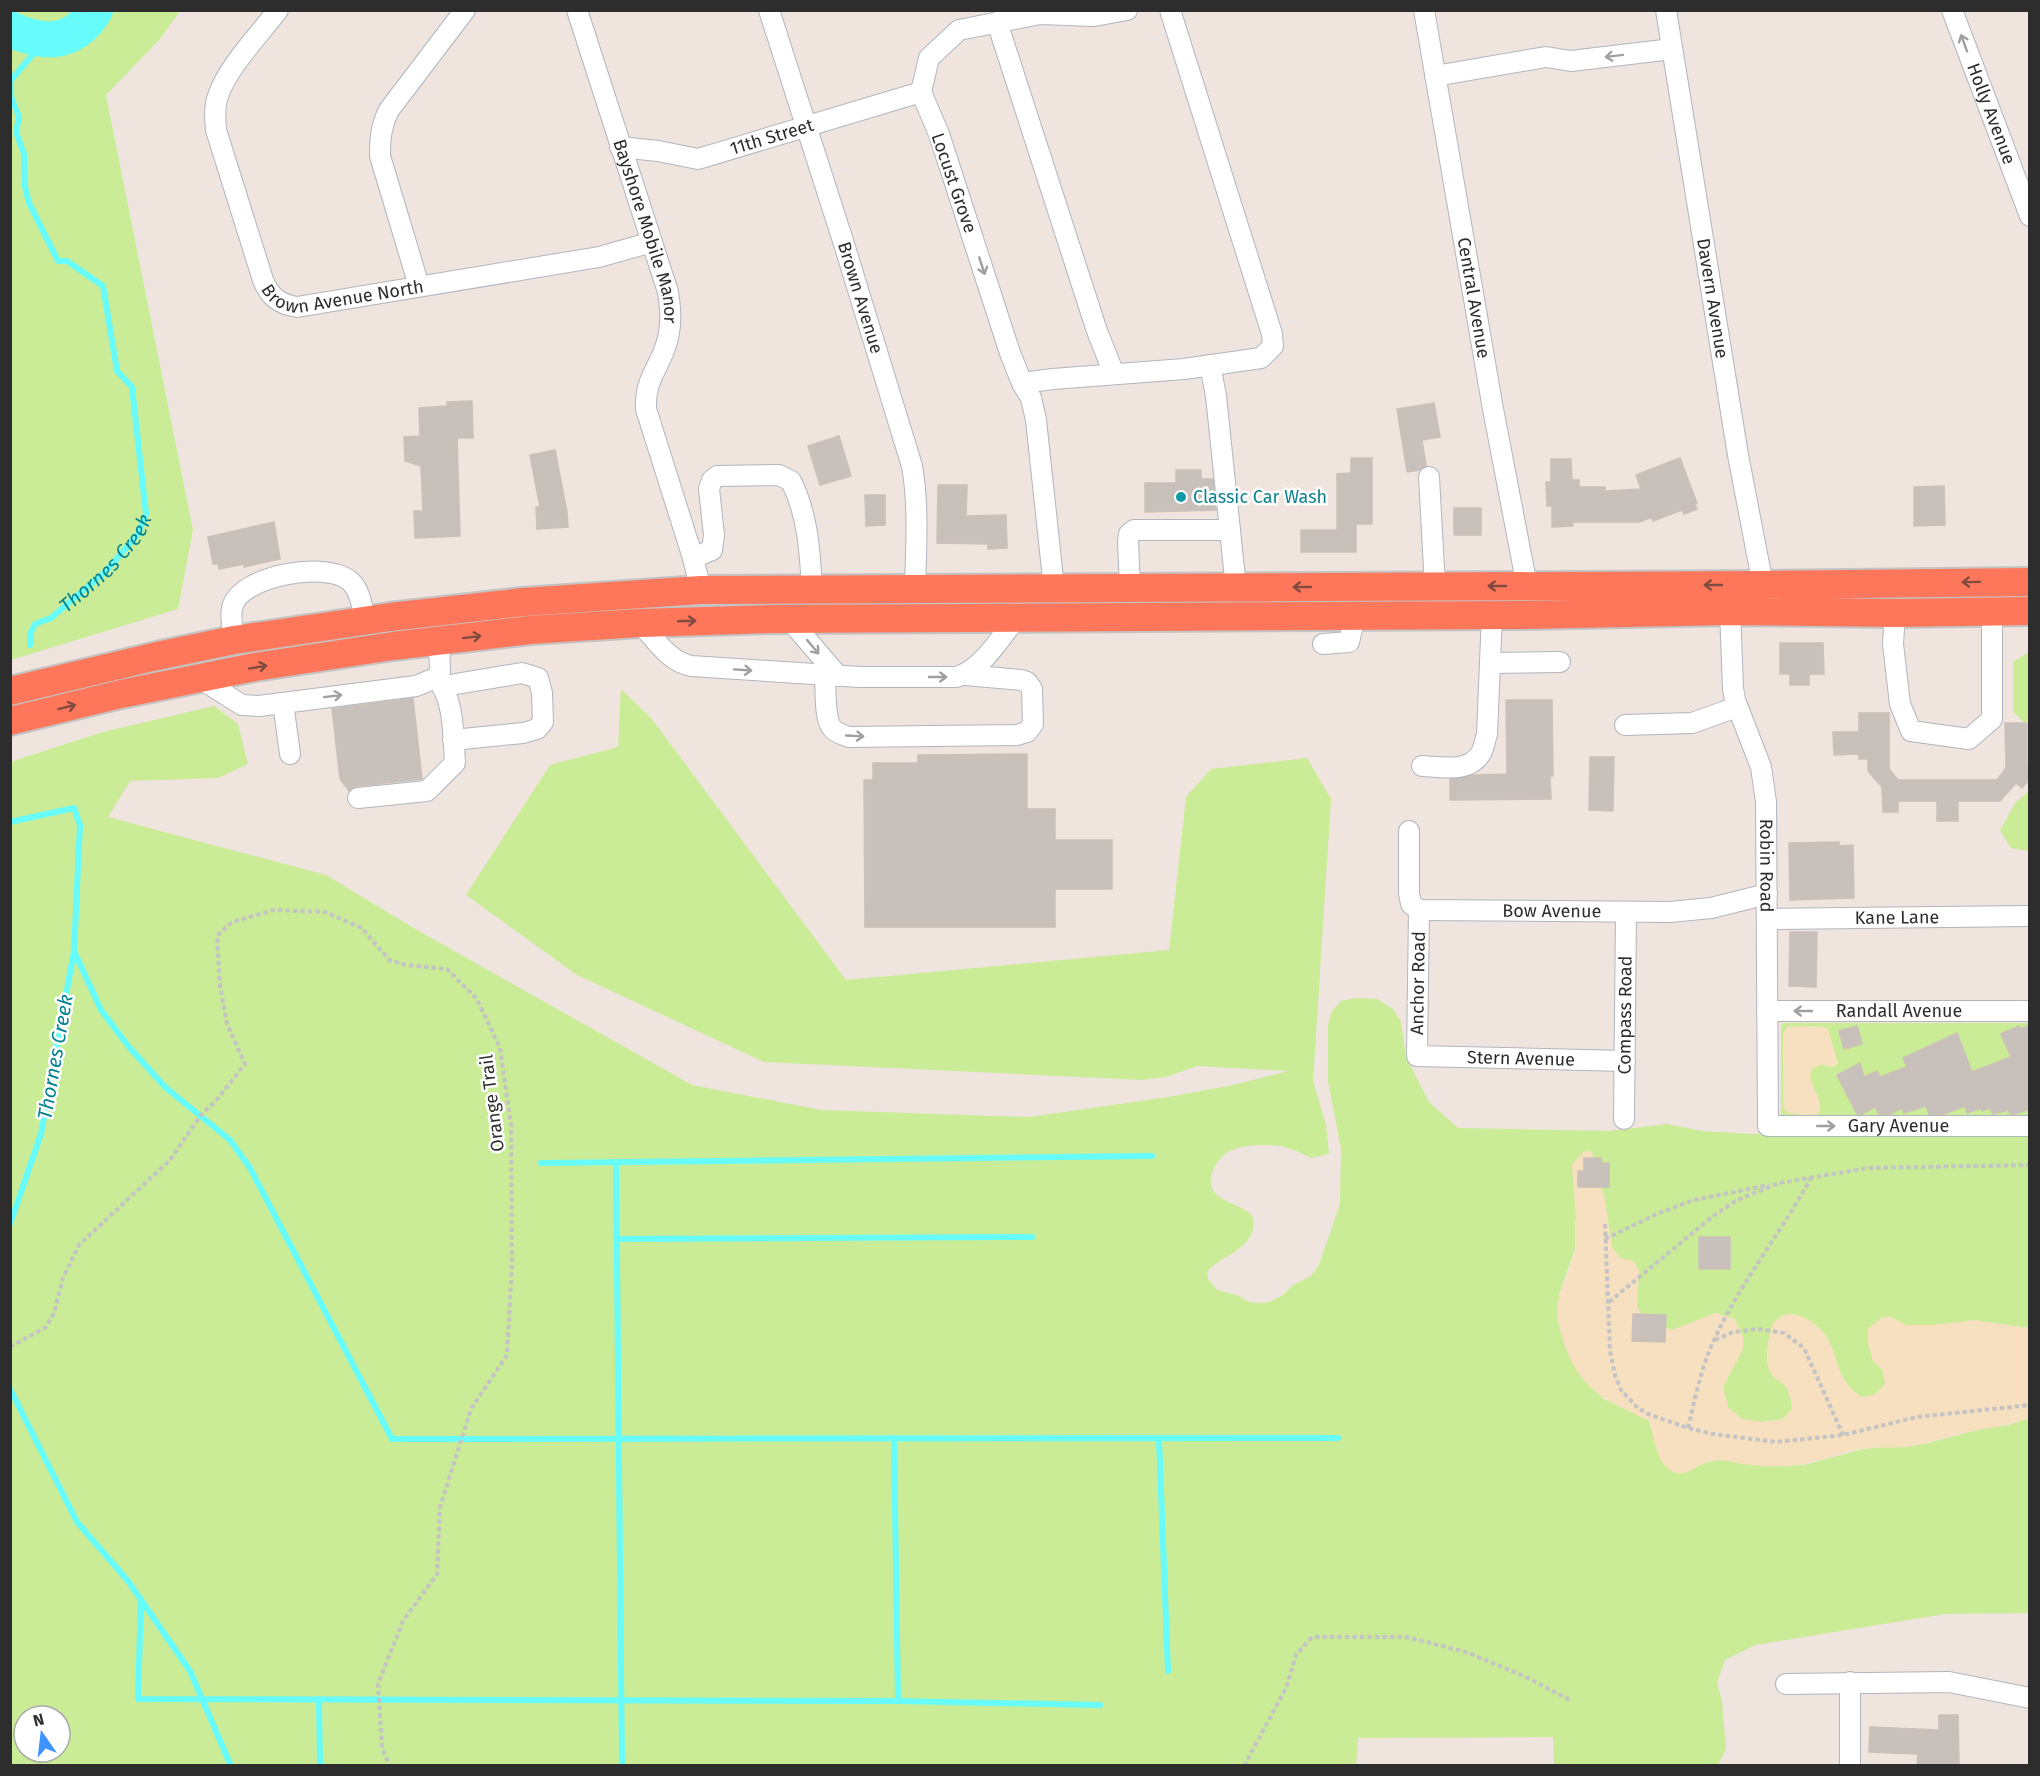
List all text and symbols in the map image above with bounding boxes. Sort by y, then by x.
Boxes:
one-way arrow [1958,35,1969,53]
one-way arrow [1604,51,1624,62]
street label: Holly Avenue [1962,60,2020,168]
street label: 11th Street [727,114,817,160]
street label: Locust Grove [927,130,981,236]
street label: Bayshore Mobile Manor [608,136,681,324]
street label: Central Avenue [1452,236,1495,360]
street label: Davern Avenue [1692,236,1733,360]
street label: Brown Avenue [833,239,888,356]
one-way arrow [977,256,988,275]
street label: Brown Avenue North [263,269,431,293]
text: Brown Avenue North [256,275,425,318]
place label: Classic Car Wash [1193,486,1327,508]
marker: Classic Car Wash [1174,490,1188,504]
water label: Thornes Creek [54,511,157,618]
one-way arrow [1962,576,1982,588]
one-way arrow [1704,579,1724,591]
one-way arrow [1488,580,1508,592]
one-way arrow [1293,581,1313,593]
one-way arrow [677,616,697,627]
one-way arrow [462,631,481,642]
one-way arrow [807,639,820,655]
one-way arrow [248,661,267,672]
one-way arrow [733,664,753,675]
one-way arrow [928,671,948,683]
one-way arrow [323,691,343,702]
one-way arrow [58,700,77,712]
one-way arrow [845,731,865,742]
street label: Robin Road [1755,819,1778,913]
street label: Bow Avenue [1502,900,1601,922]
street label: Kane Lane [1855,906,1939,929]
street label: Anchor Road [1406,931,1430,1035]
street label: Compass Road [1613,956,1637,1074]
water label: Thornes Creek [32,992,78,1121]
street label: Randall Avenue [1836,1000,1962,1022]
one-way arrow [1794,1005,1814,1017]
street label: Stern Avenue [1467,1046,1575,1071]
street label: Orange Trail [475,1053,509,1153]
street label: Gary Avenue [1848,1115,1949,1137]
one-way arrow [1816,1120,1836,1132]
north arrow [12,1704,72,1764]
text: N [31,1709,46,1730]

